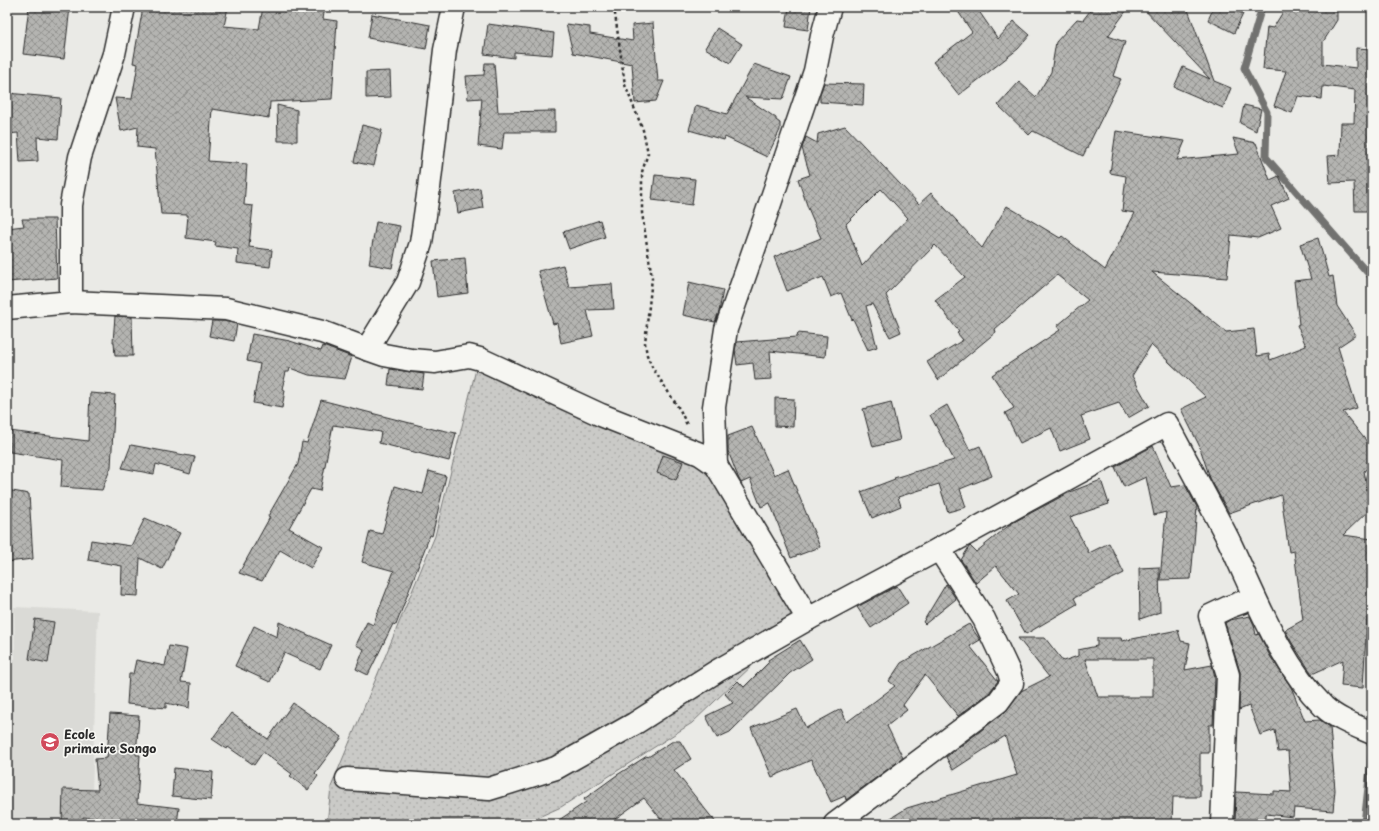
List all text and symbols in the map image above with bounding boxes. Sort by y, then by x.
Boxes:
place label: Ecole primaire Songo [64,725,156,757]
school or university icon: Ecole primaire Songo [39,731,61,753]

